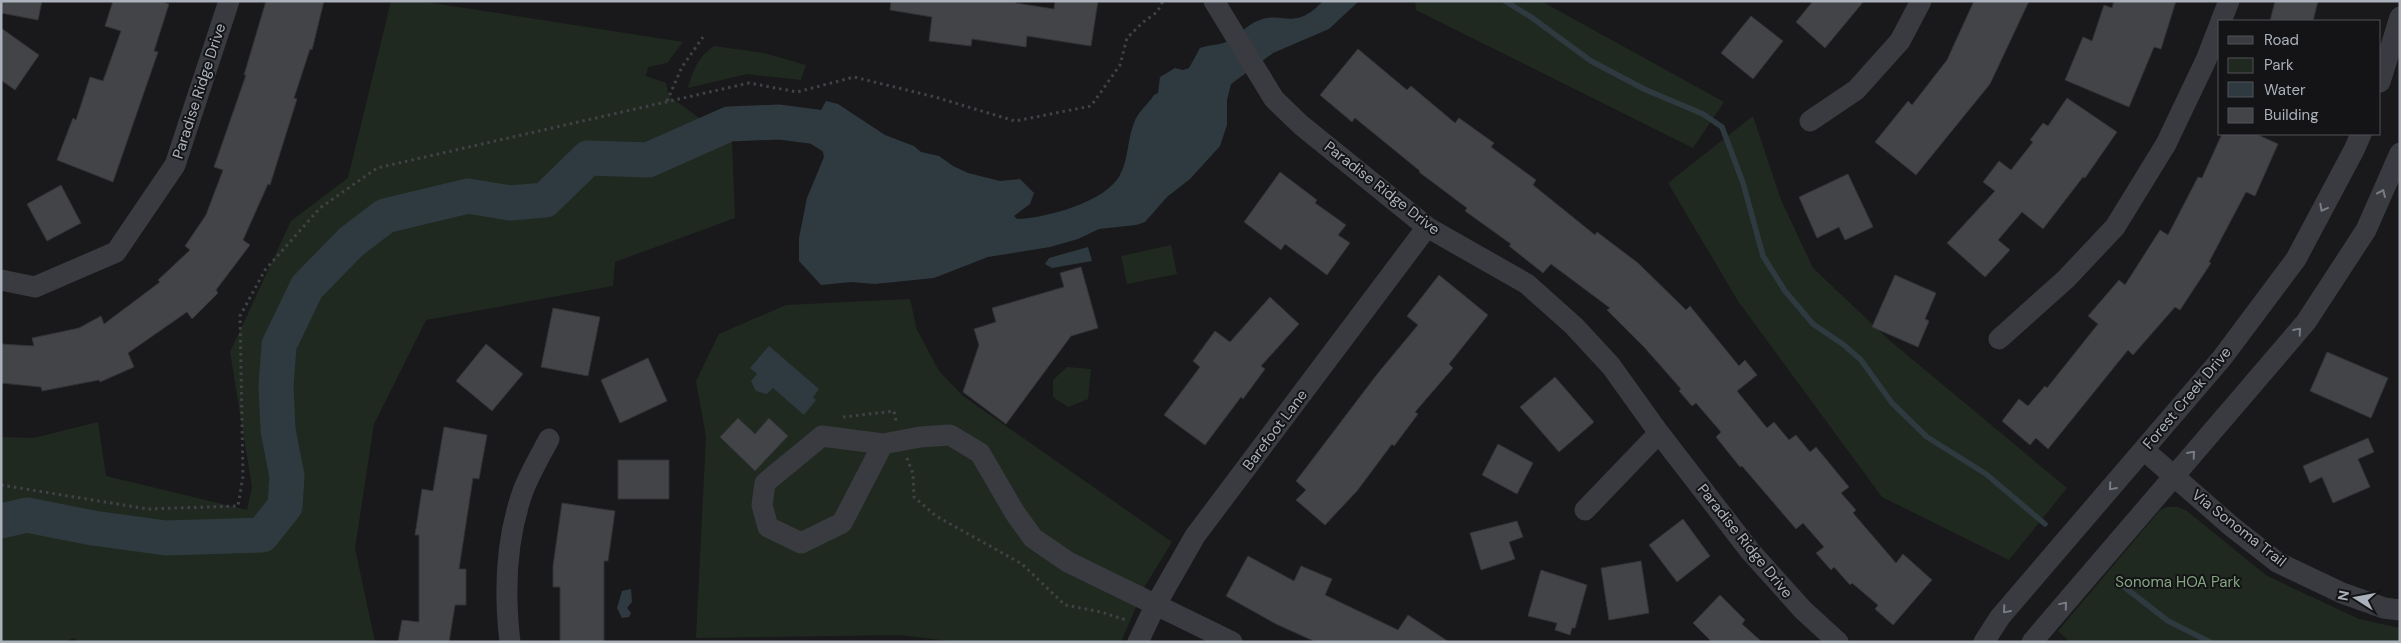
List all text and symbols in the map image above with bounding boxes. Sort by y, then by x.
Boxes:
legend [2218,20,2381,135]
street label: Paradise Ridge Drive [168,21,230,161]
text: Road [2264,30,2299,50]
text: Park [2264,55,2294,75]
text: Water [2264,80,2306,100]
text: Building [2264,105,2319,125]
street label: Paradise Ridge Drive [1320,137,1444,239]
one-way arrow [2376,189,2387,198]
one-way arrow [2319,203,2329,212]
one-way arrow [2292,328,2301,337]
street label: Forest Creek Drive [2138,343,2236,453]
street label: Barefoot Lane [1238,386,1312,474]
one-way arrow [2186,451,2195,460]
street label: Paradise Ridge Drive [1693,480,1797,602]
one-way arrow [2109,482,2118,491]
street label: Via Sonoma Trail [2188,485,2290,571]
park label: Sonoma HOA Park [2115,572,2241,592]
north arrow [2331,573,2381,623]
text: N [2333,589,2353,602]
one-way arrow [2058,601,2067,610]
one-way arrow [2003,605,2012,614]

